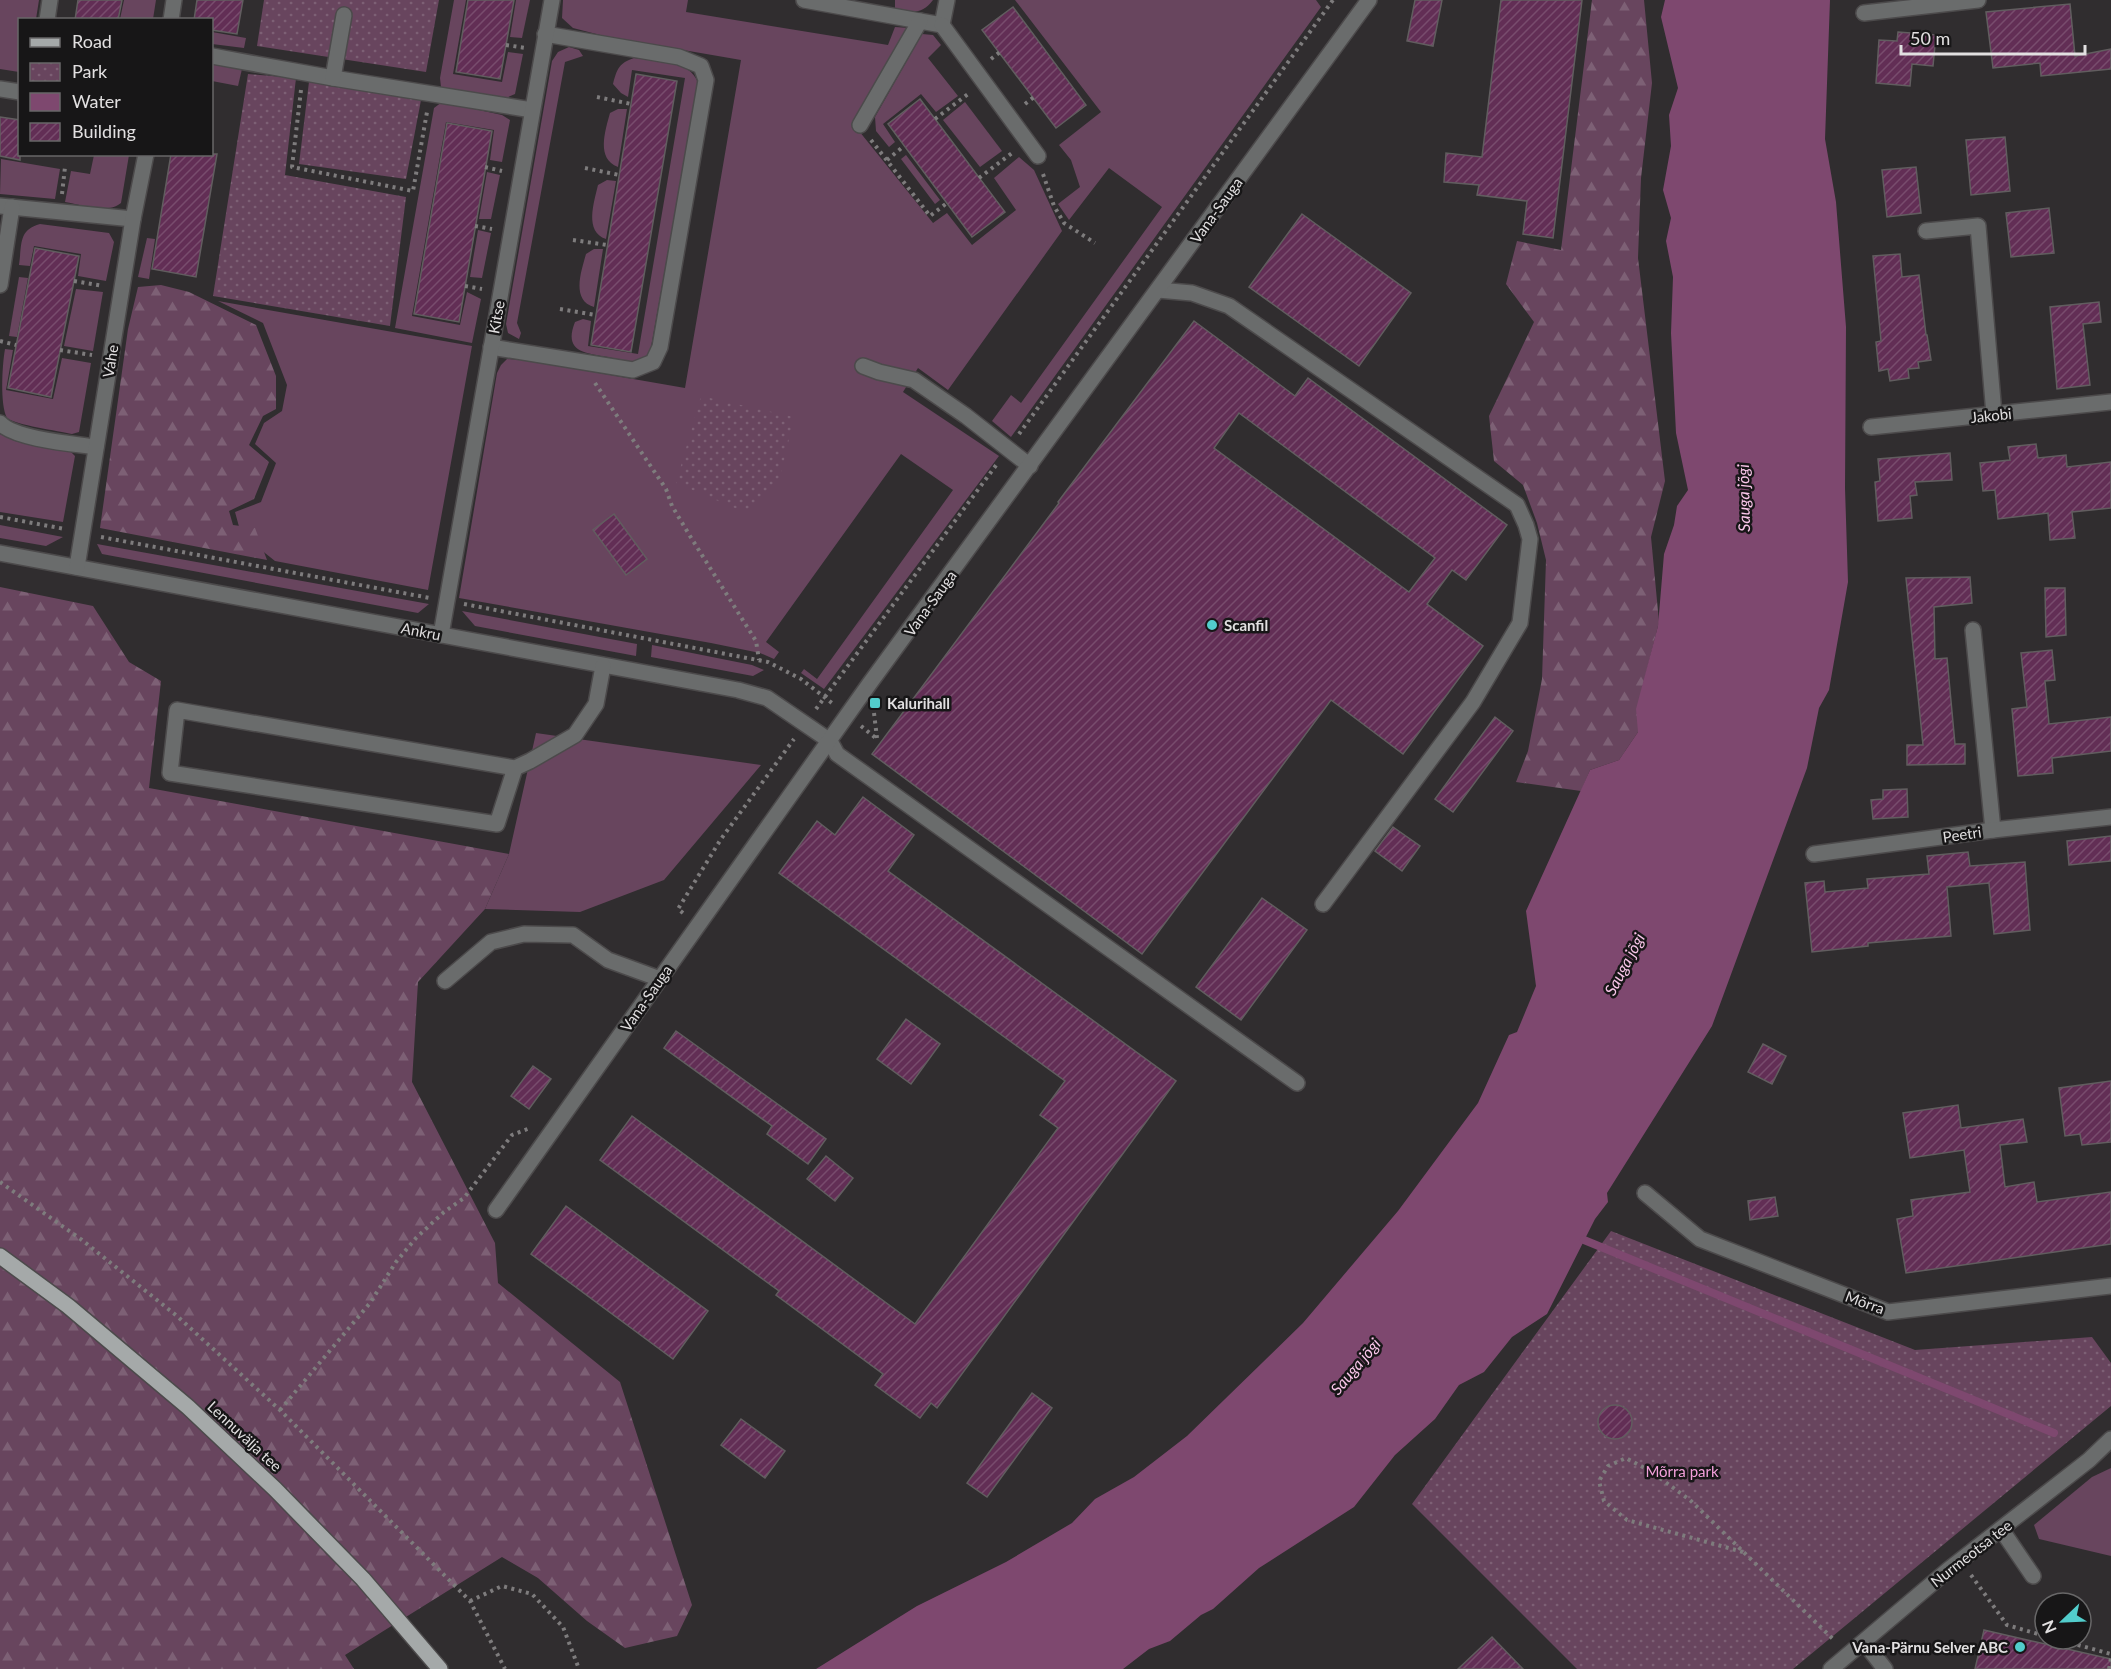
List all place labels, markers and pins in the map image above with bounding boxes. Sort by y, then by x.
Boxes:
place label: Scanfil [1224,616,1268,634]
marker: Scanfil [1205,618,1219,632]
place label: Kalurihall [887,694,950,712]
marker: Kalurihall [868,696,882,710]
place label: Vana-Pärnu Selver ABC [1851,1638,2008,1656]
marker: Vana-Pärnu Selver ABC [2013,1640,2027,1654]

